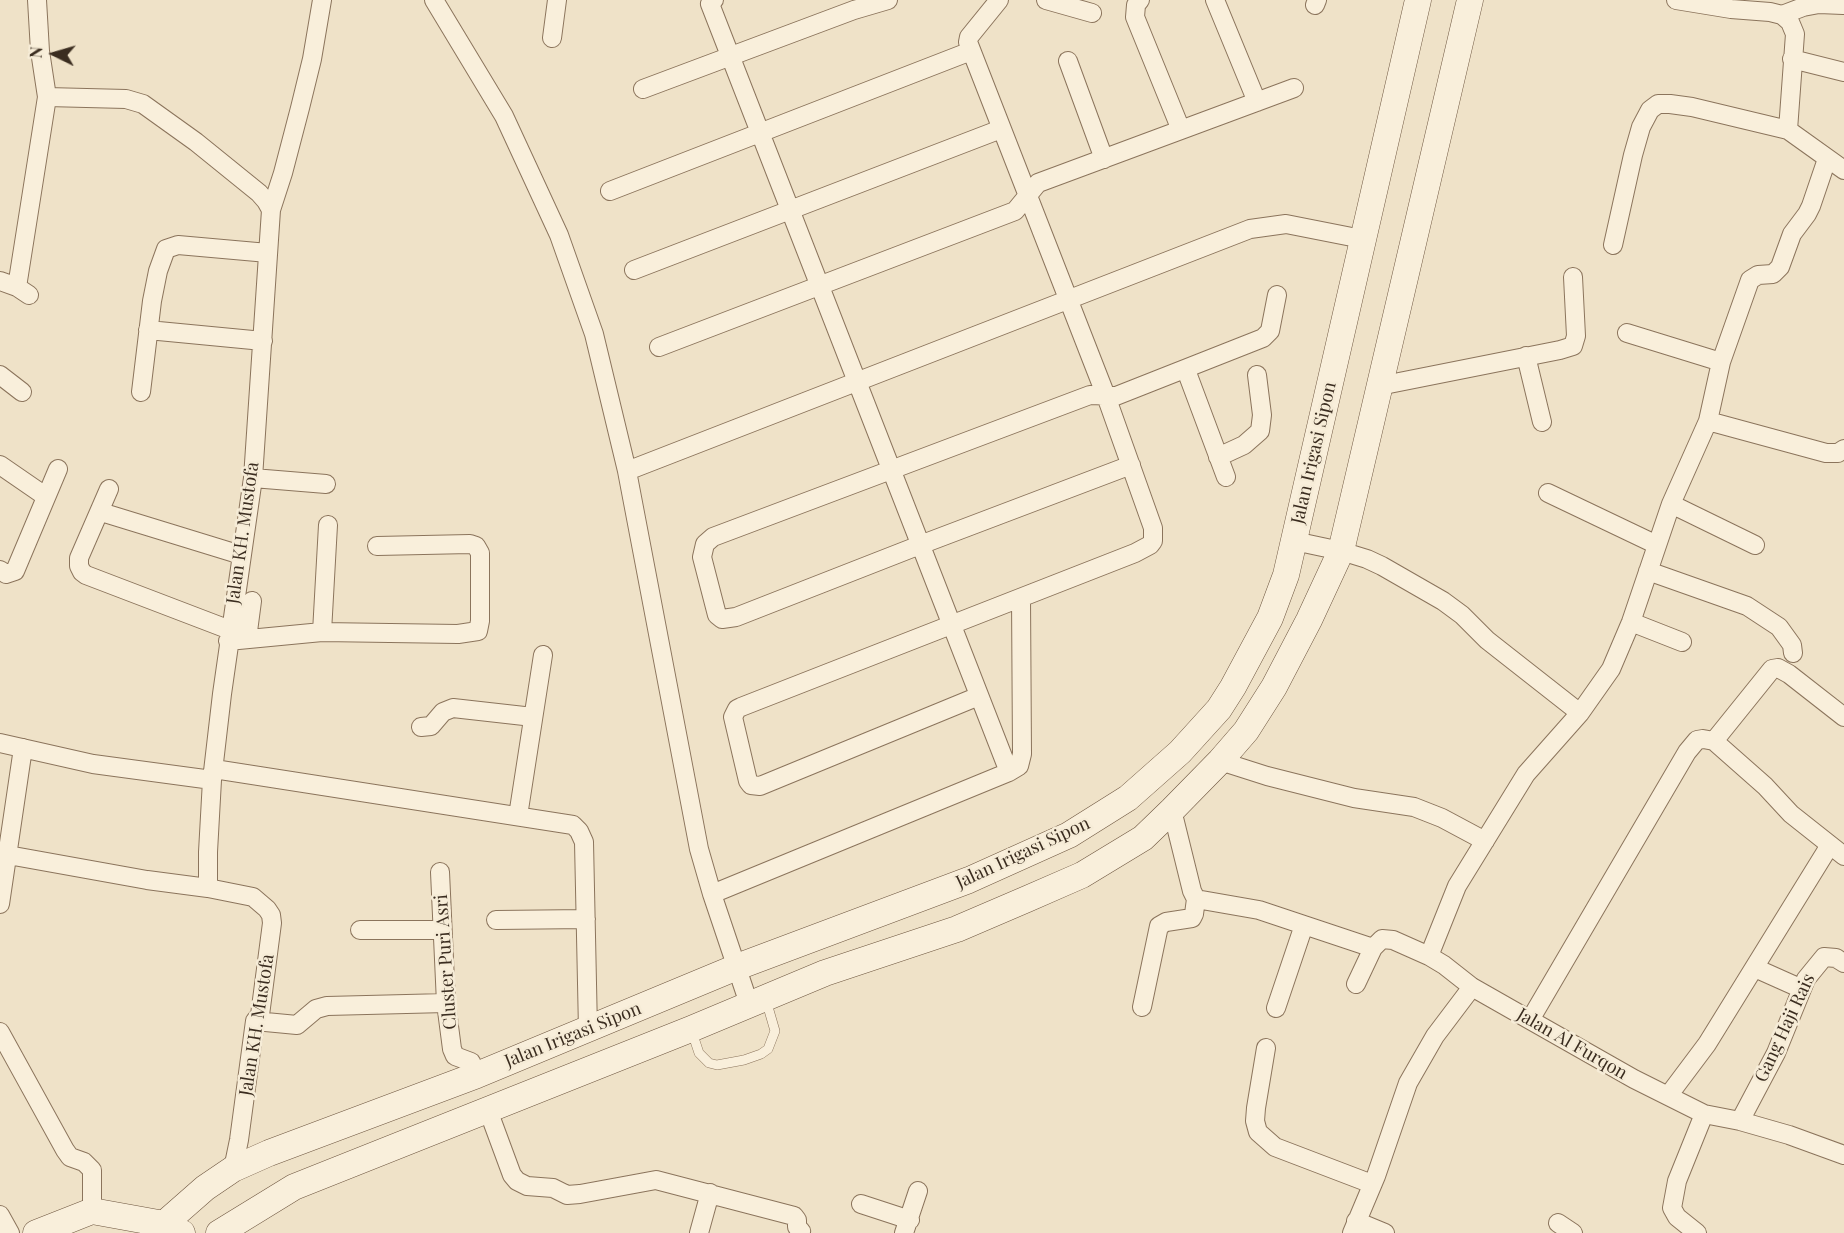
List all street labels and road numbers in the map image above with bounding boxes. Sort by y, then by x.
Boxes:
street label: Jalan Irigasi Sipon [1287,380,1341,526]
street label: Jalan KH. Mustofa [222,461,264,605]
street label: Jalan Irigasi Sipon [953,813,1093,893]
street label: Cluster Puri Asri [431,894,461,1030]
street label: Jalan KH. Mustofa [235,953,279,1097]
street label: Gang Haji Rais [1750,970,1820,1086]
street label: Jalan Irigasi Sipon [502,998,644,1072]
street label: Jalan Al Furqon [1513,1004,1631,1084]

